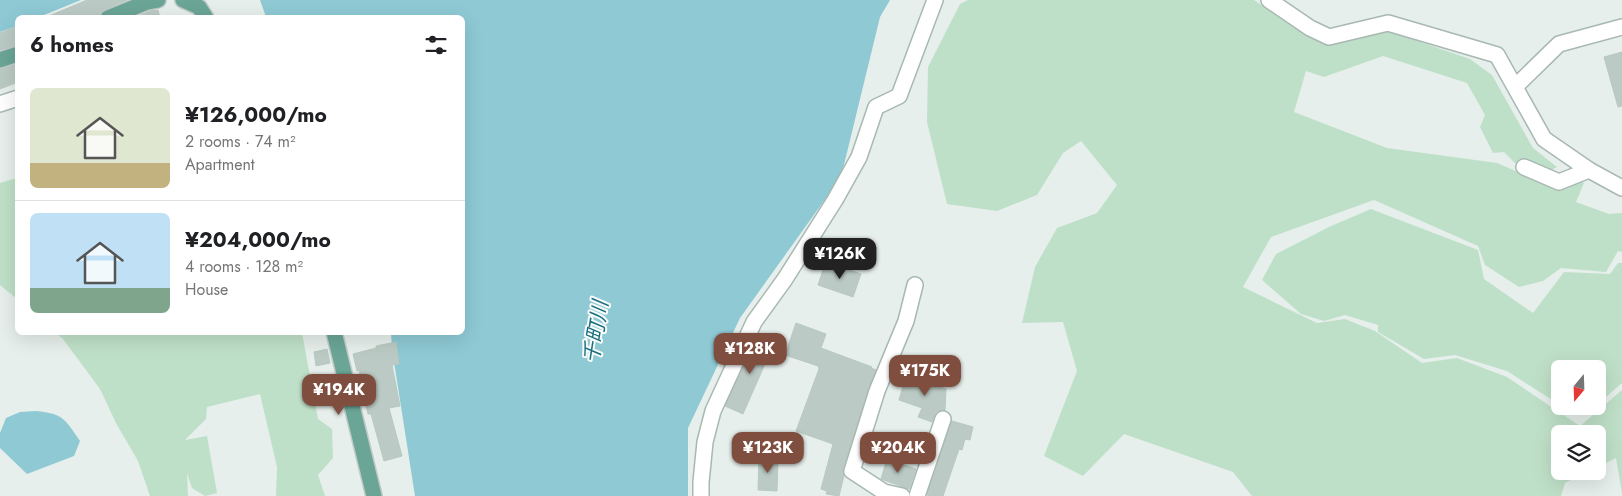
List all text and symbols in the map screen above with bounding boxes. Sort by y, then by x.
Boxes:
text: 6 homes [30,30,114,60]
icon: filters [422,31,450,59]
text: ¥126,000/mo [185,100,327,130]
icon: home [70,108,130,168]
text: 2 rooms · 74 m² [185,130,296,153]
text: Apartment [185,153,255,176]
text: ¥204,000/mo [185,225,331,255]
icon: home [70,233,130,293]
pin: ¥126K [805,238,875,280]
text: ¥126K [814,242,866,265]
text: 4 rooms · 128 m² [185,255,303,278]
text: House [185,278,228,301]
water label: 千町川 [576,297,616,365]
pin: ¥128K [715,332,785,375]
text: ¥128K [725,337,775,360]
pin: ¥175K [890,354,960,397]
text: ¥175K [900,359,950,382]
north arrow [1551,360,1606,415]
map controls [1551,360,1606,480]
pin: ¥194K [304,374,374,416]
text: ¥194K [313,378,365,401]
button: layers [1551,425,1606,480]
pin: ¥123K [733,432,803,474]
pin: ¥204K [863,432,933,474]
text: ¥123K [743,436,793,459]
text: ¥204K [871,436,925,459]

